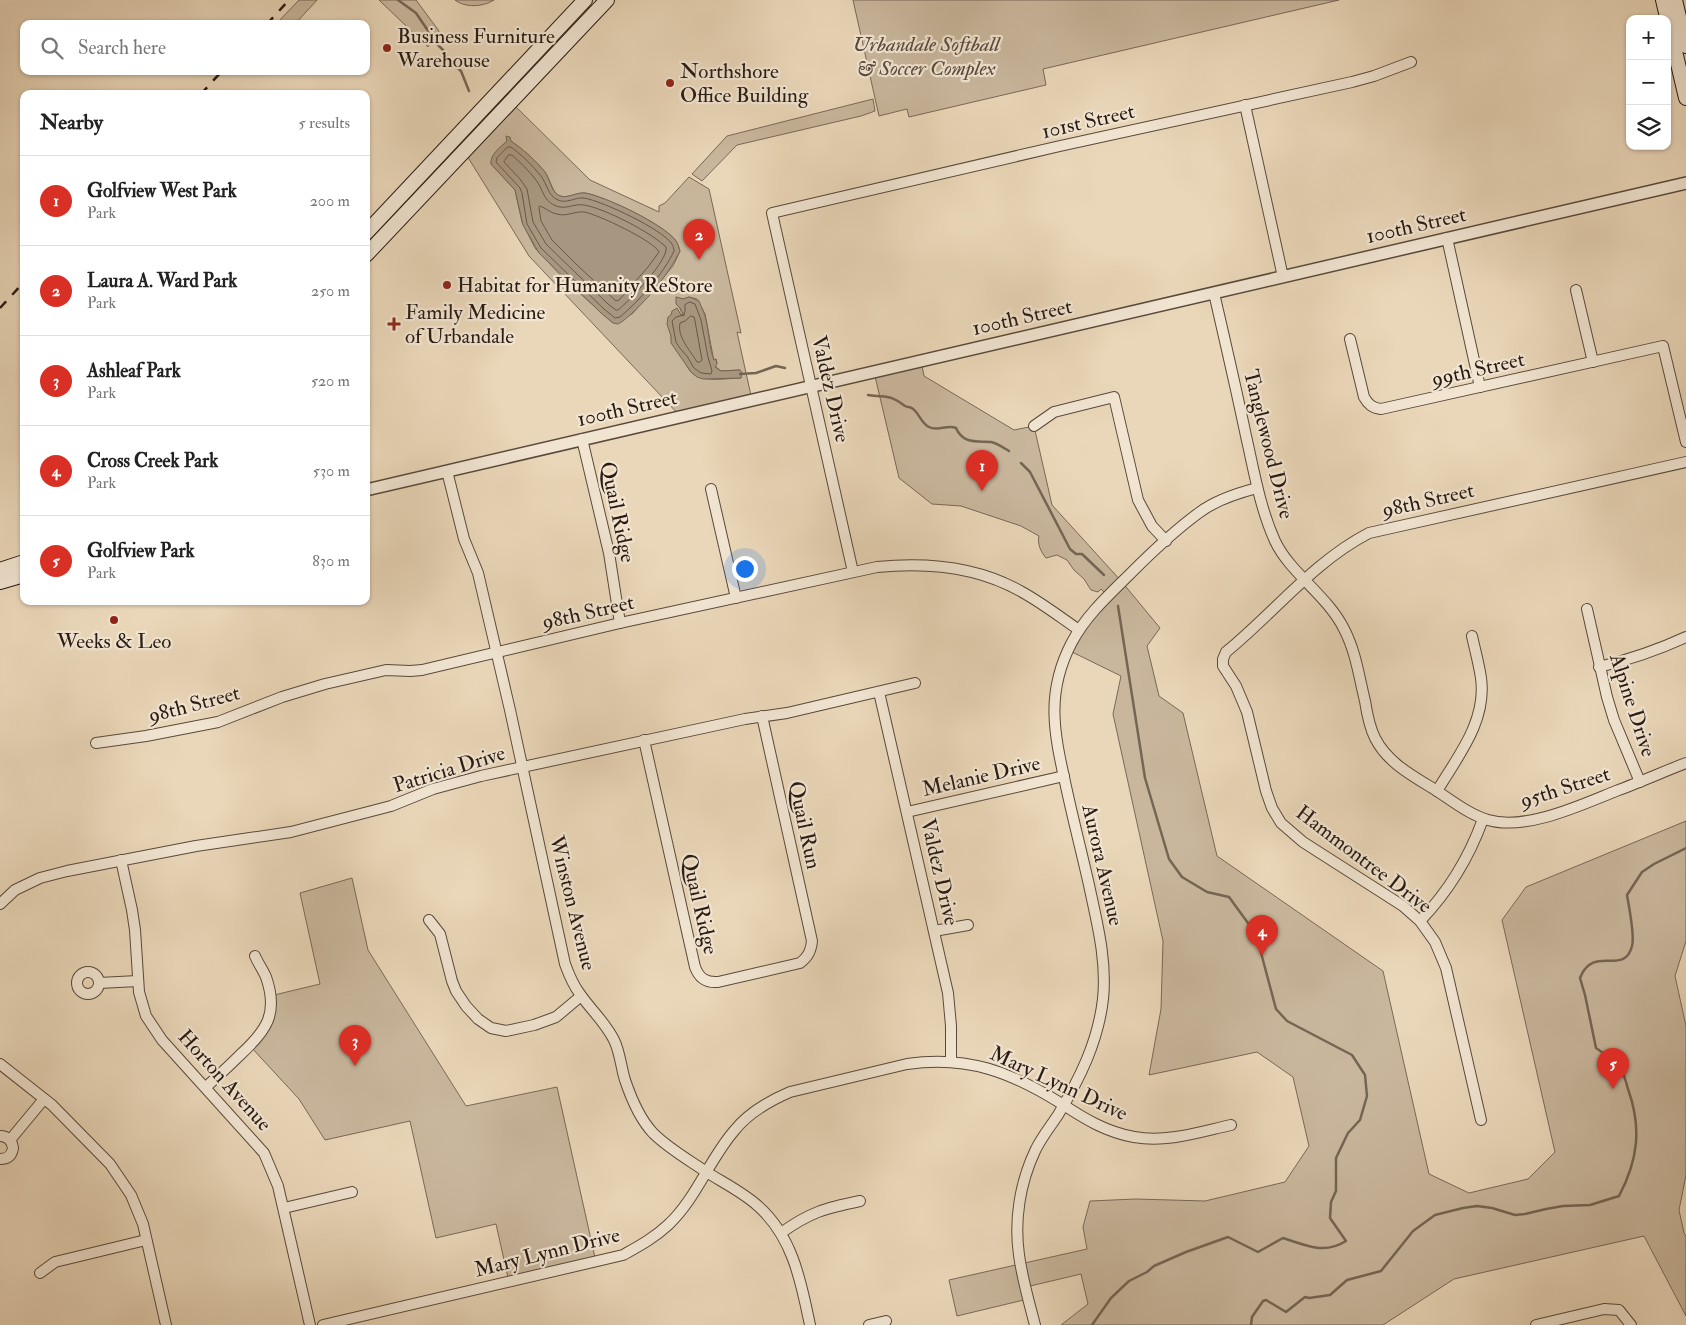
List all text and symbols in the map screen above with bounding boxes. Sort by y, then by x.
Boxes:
map controls [1626,15,1671,150]
button: + [1626,15,1671,60]
search box [20,20,370,75]
place label: Business Furniture Warehouse [396,23,555,74]
park label: Urbandale Softball & Soccer Complex [853,31,1001,82]
icon: search [38,34,66,62]
text: Search here [78,36,166,60]
marker: Business Furniture Warehouse [381,42,393,54]
place label: Northshore Office Building [680,58,809,109]
button: − [1626,60,1671,105]
marker: Northshore Office Building [664,77,676,89]
street label: 101st Street [1039,98,1137,145]
button: layers [1626,105,1671,150]
text: Nearby [40,109,103,136]
text: 5 results [299,113,350,133]
text: Golfview West Park [87,179,237,203]
text: 1 [53,191,59,211]
text: 200 m [310,191,350,211]
street label: 100th Street [1363,201,1469,250]
text: Park [87,203,116,223]
pin: 2 [683,219,715,260]
text: Laura A. Ward Park [87,269,237,293]
place label: Habitat for Humanity ReStore [457,272,713,299]
marker: Habitat for Humanity ReStore [441,279,453,291]
text: 2 [52,281,60,301]
text: 250 m [311,281,350,301]
text: Park [87,293,116,313]
street label: 100th Street [969,293,1075,342]
place label: Family Medicine of Urbandale [405,299,546,350]
marker: Family Medicine of Urbandale [387,317,401,331]
street label: Valdez Drive [805,333,856,445]
street label: 99th Street [1427,346,1527,394]
text: Ashleaf Park [87,359,181,383]
street label: Tanglewood Drive [1237,367,1300,522]
text: 3 [53,371,59,391]
text: 520 m [311,371,350,391]
text: Park [87,383,116,403]
street label: 100th Street [574,384,680,433]
text: Cross Creek Park [87,449,218,473]
pin: 1 [966,450,998,491]
street label: Quail Ridge [594,459,641,565]
text: 4 [52,461,60,481]
text: 530 m [313,461,350,481]
text: Park [87,473,116,493]
street label: 98th Street [1378,477,1477,525]
text: Golfview Park [87,539,195,563]
text: 5 [52,551,60,571]
text: 830 m [312,551,350,571]
your location [732,556,758,582]
text: Park [87,563,116,583]
street label: 98th Street [538,589,637,637]
marker: Weeks & Leo [108,614,120,626]
place label: Weeks & Leo [56,628,171,655]
street label: Alpine Drive [1603,649,1662,760]
street label: 98th Street [144,679,243,730]
street label: Patricia Drive [390,740,509,799]
street label: Melanie Drive [919,750,1043,803]
street label: 95th Street [1515,760,1614,815]
street label: Quail Run [782,779,827,872]
street label: Hammontree Drive [1290,799,1437,920]
street label: Aurora Avenue [1075,801,1130,929]
street label: Valdez Drive [914,816,965,928]
street label: Winston Avenue [542,832,602,973]
street label: Quail Ridge [675,851,724,957]
pin: 4 [1246,915,1278,956]
street label: Horton Avenue [172,1024,278,1137]
pin: 3 [339,1025,371,1066]
street label: Mary Lynn Drive [986,1040,1132,1127]
pin: 5 [1597,1048,1629,1089]
street label: Mary Lynn Drive [472,1221,623,1284]

